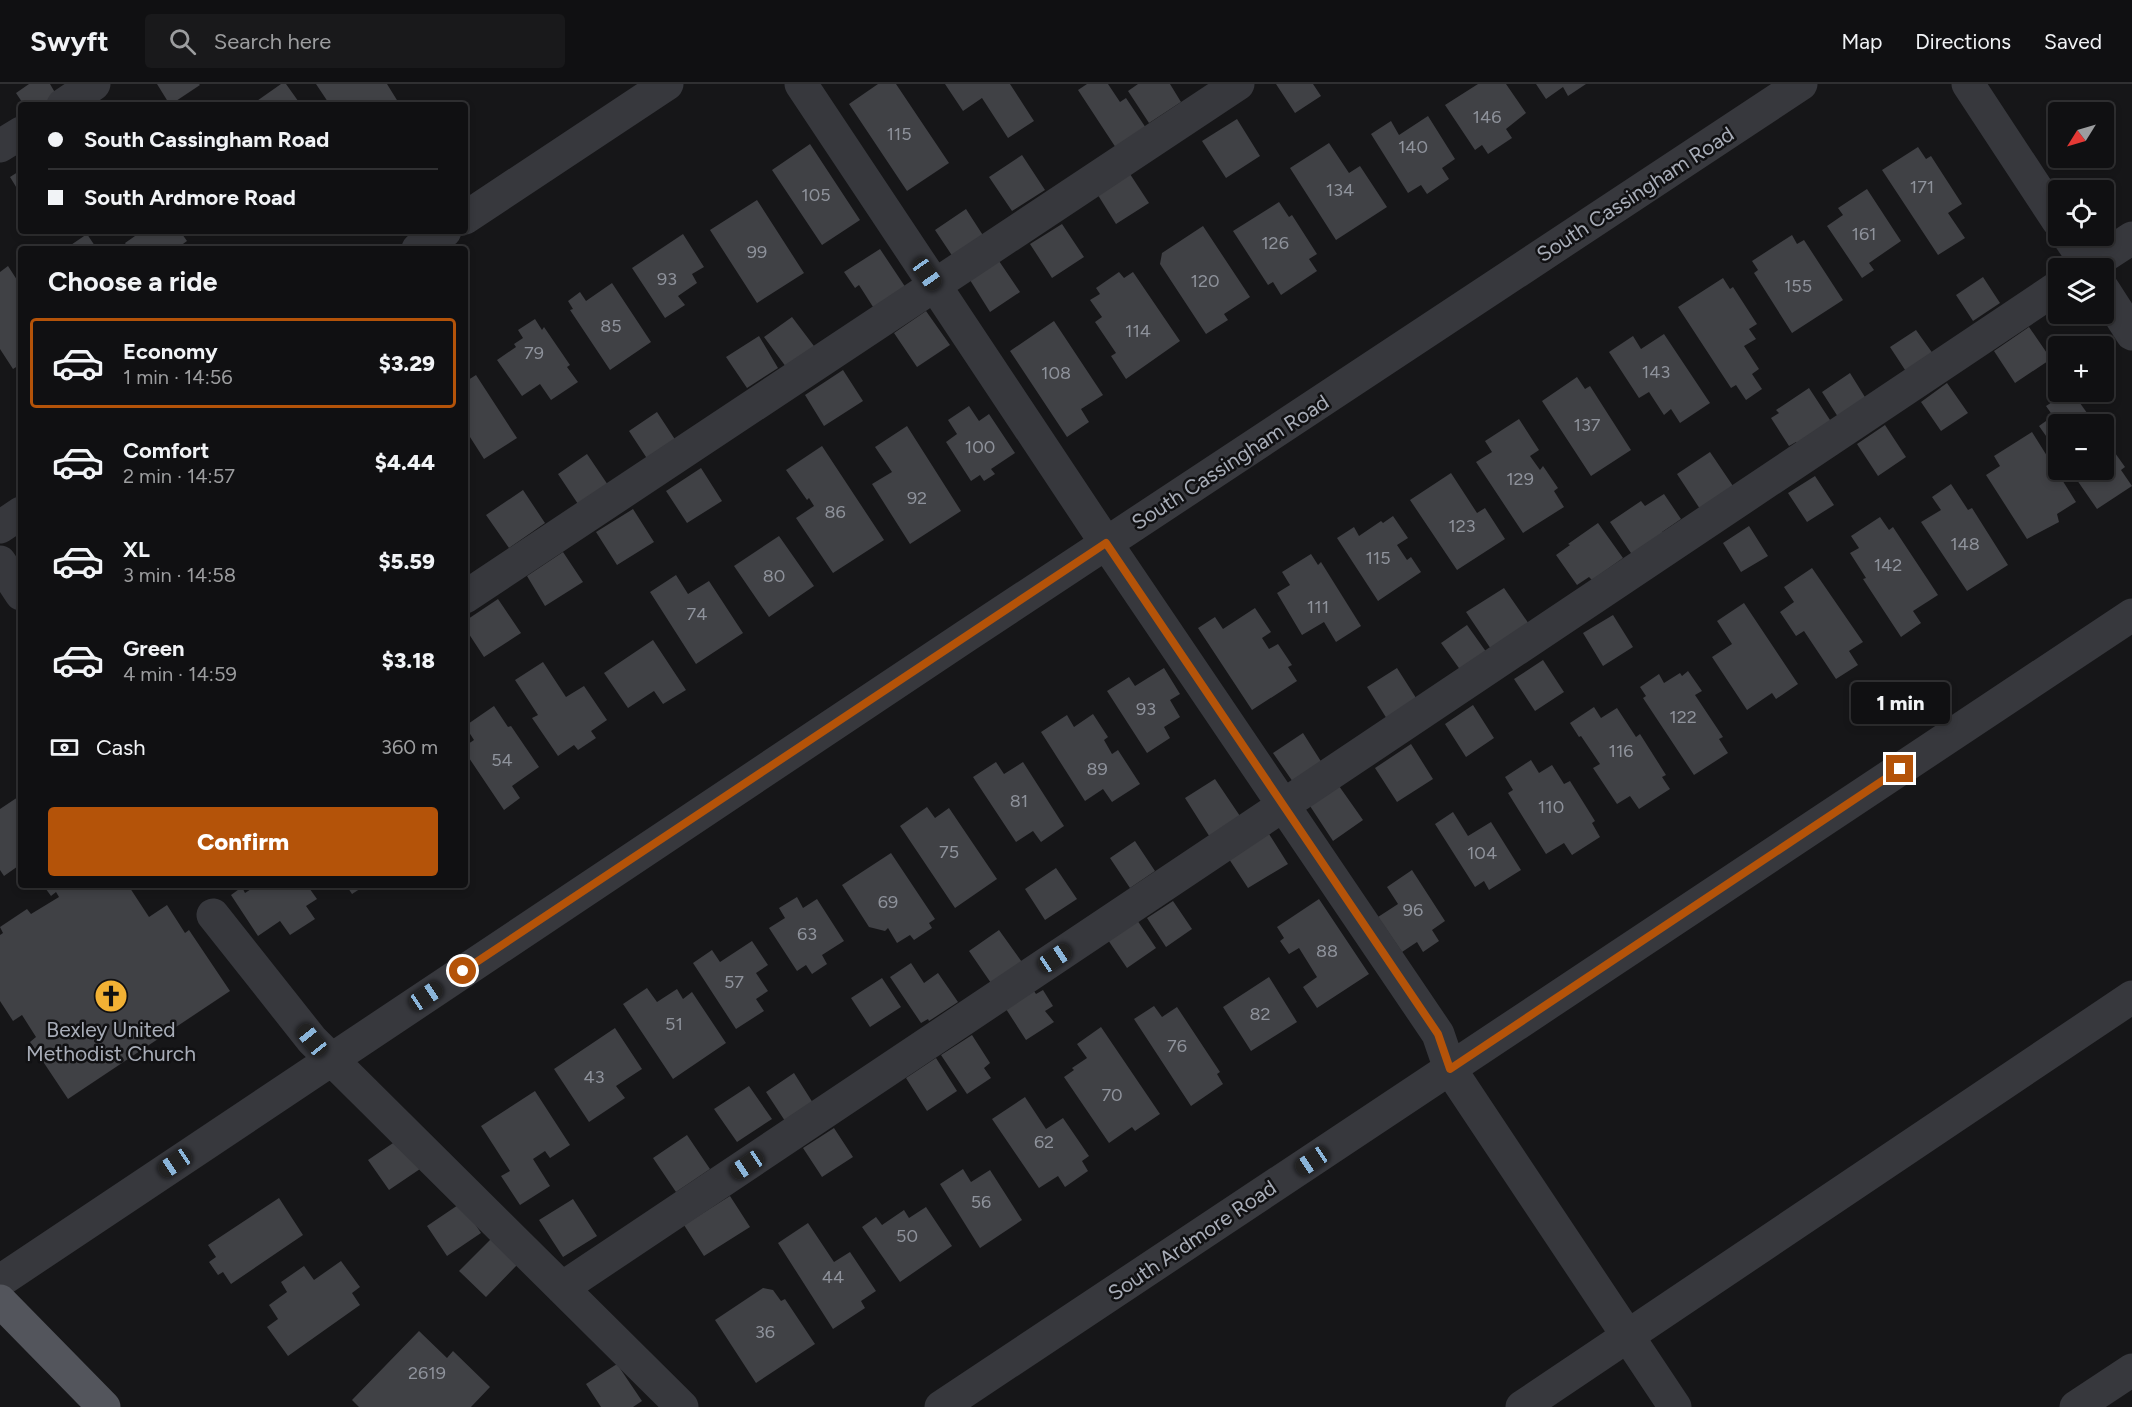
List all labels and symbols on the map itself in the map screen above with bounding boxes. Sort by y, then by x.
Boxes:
north arrow [2048,102,2114,168]
house number: 146 [1473,106,1501,128]
street label: South Cassingham Road [1532,121,1738,267]
house number: 115 [886,123,912,145]
house number: 140 [1398,136,1428,158]
house number: 171 [1910,176,1934,198]
house number: 134 [1326,179,1354,201]
house number: 105 [801,184,831,206]
house number: 161 [1851,223,1877,245]
house number: 126 [1261,232,1289,254]
house number: 99 [747,241,767,263]
car [909,254,945,294]
house number: 93 [657,268,677,290]
house number: 120 [1190,270,1220,292]
house number: 155 [1784,275,1812,297]
house number: 85 [600,315,622,337]
house number: 114 [1125,320,1151,342]
house number: 79 [524,342,544,364]
house number: 143 [1642,361,1670,383]
house number: 108 [1041,362,1071,384]
street label: South Cassingham Road [1127,389,1333,535]
house number: 137 [1574,414,1601,436]
house number: 100 [965,436,995,458]
house number: 129 [1506,468,1534,490]
house number: 92 [907,487,927,509]
house number: 86 [824,501,846,523]
house number: 123 [1448,515,1476,537]
house number: 148 [1950,533,1980,555]
house number: 115 [1365,547,1391,569]
house number: 142 [1874,554,1902,576]
house number: 80 [763,565,785,587]
house number: 111 [1307,596,1329,618]
house number: 74 [687,603,707,625]
callout: 1 min [1850,682,1950,724]
house number: 93 [1136,698,1156,720]
house number: 122 [1669,706,1697,728]
house number: 116 [1608,740,1634,762]
house number: 54 [491,749,513,771]
route end [1886,755,1913,782]
house number: 89 [1086,758,1108,780]
house number: 81 [1010,790,1028,812]
house number: 110 [1538,796,1564,818]
house number: 75 [939,841,959,863]
house number: 104 [1467,842,1497,864]
house number: 69 [878,891,898,913]
house number: 96 [1403,899,1423,921]
house number: 63 [797,923,817,945]
car [1035,940,1075,976]
house number: 88 [1316,940,1338,962]
route start [449,957,476,984]
house number: 57 [724,971,744,993]
church icon: Bexley United Methodist Church [93,978,129,1014]
car [406,978,446,1014]
house number: 82 [1249,1003,1271,1025]
house number: 51 [665,1013,683,1035]
place label: Bexley United Methodist Church [26,1017,196,1066]
car [294,1020,330,1060]
house number: 76 [1167,1035,1187,1057]
house number: 43 [584,1066,604,1088]
house number: 70 [1101,1084,1123,1106]
house number: 62 [1034,1131,1054,1153]
car [1292,1143,1332,1179]
car [155,1145,195,1181]
car [727,1147,767,1183]
street label: South Ardmore Road [1103,1174,1281,1306]
house number: 56 [971,1191,991,1213]
house number: 50 [896,1225,918,1247]
house number: 44 [822,1266,844,1288]
house number: 36 [755,1321,775,1343]
house number: 2619 [408,1362,446,1384]

